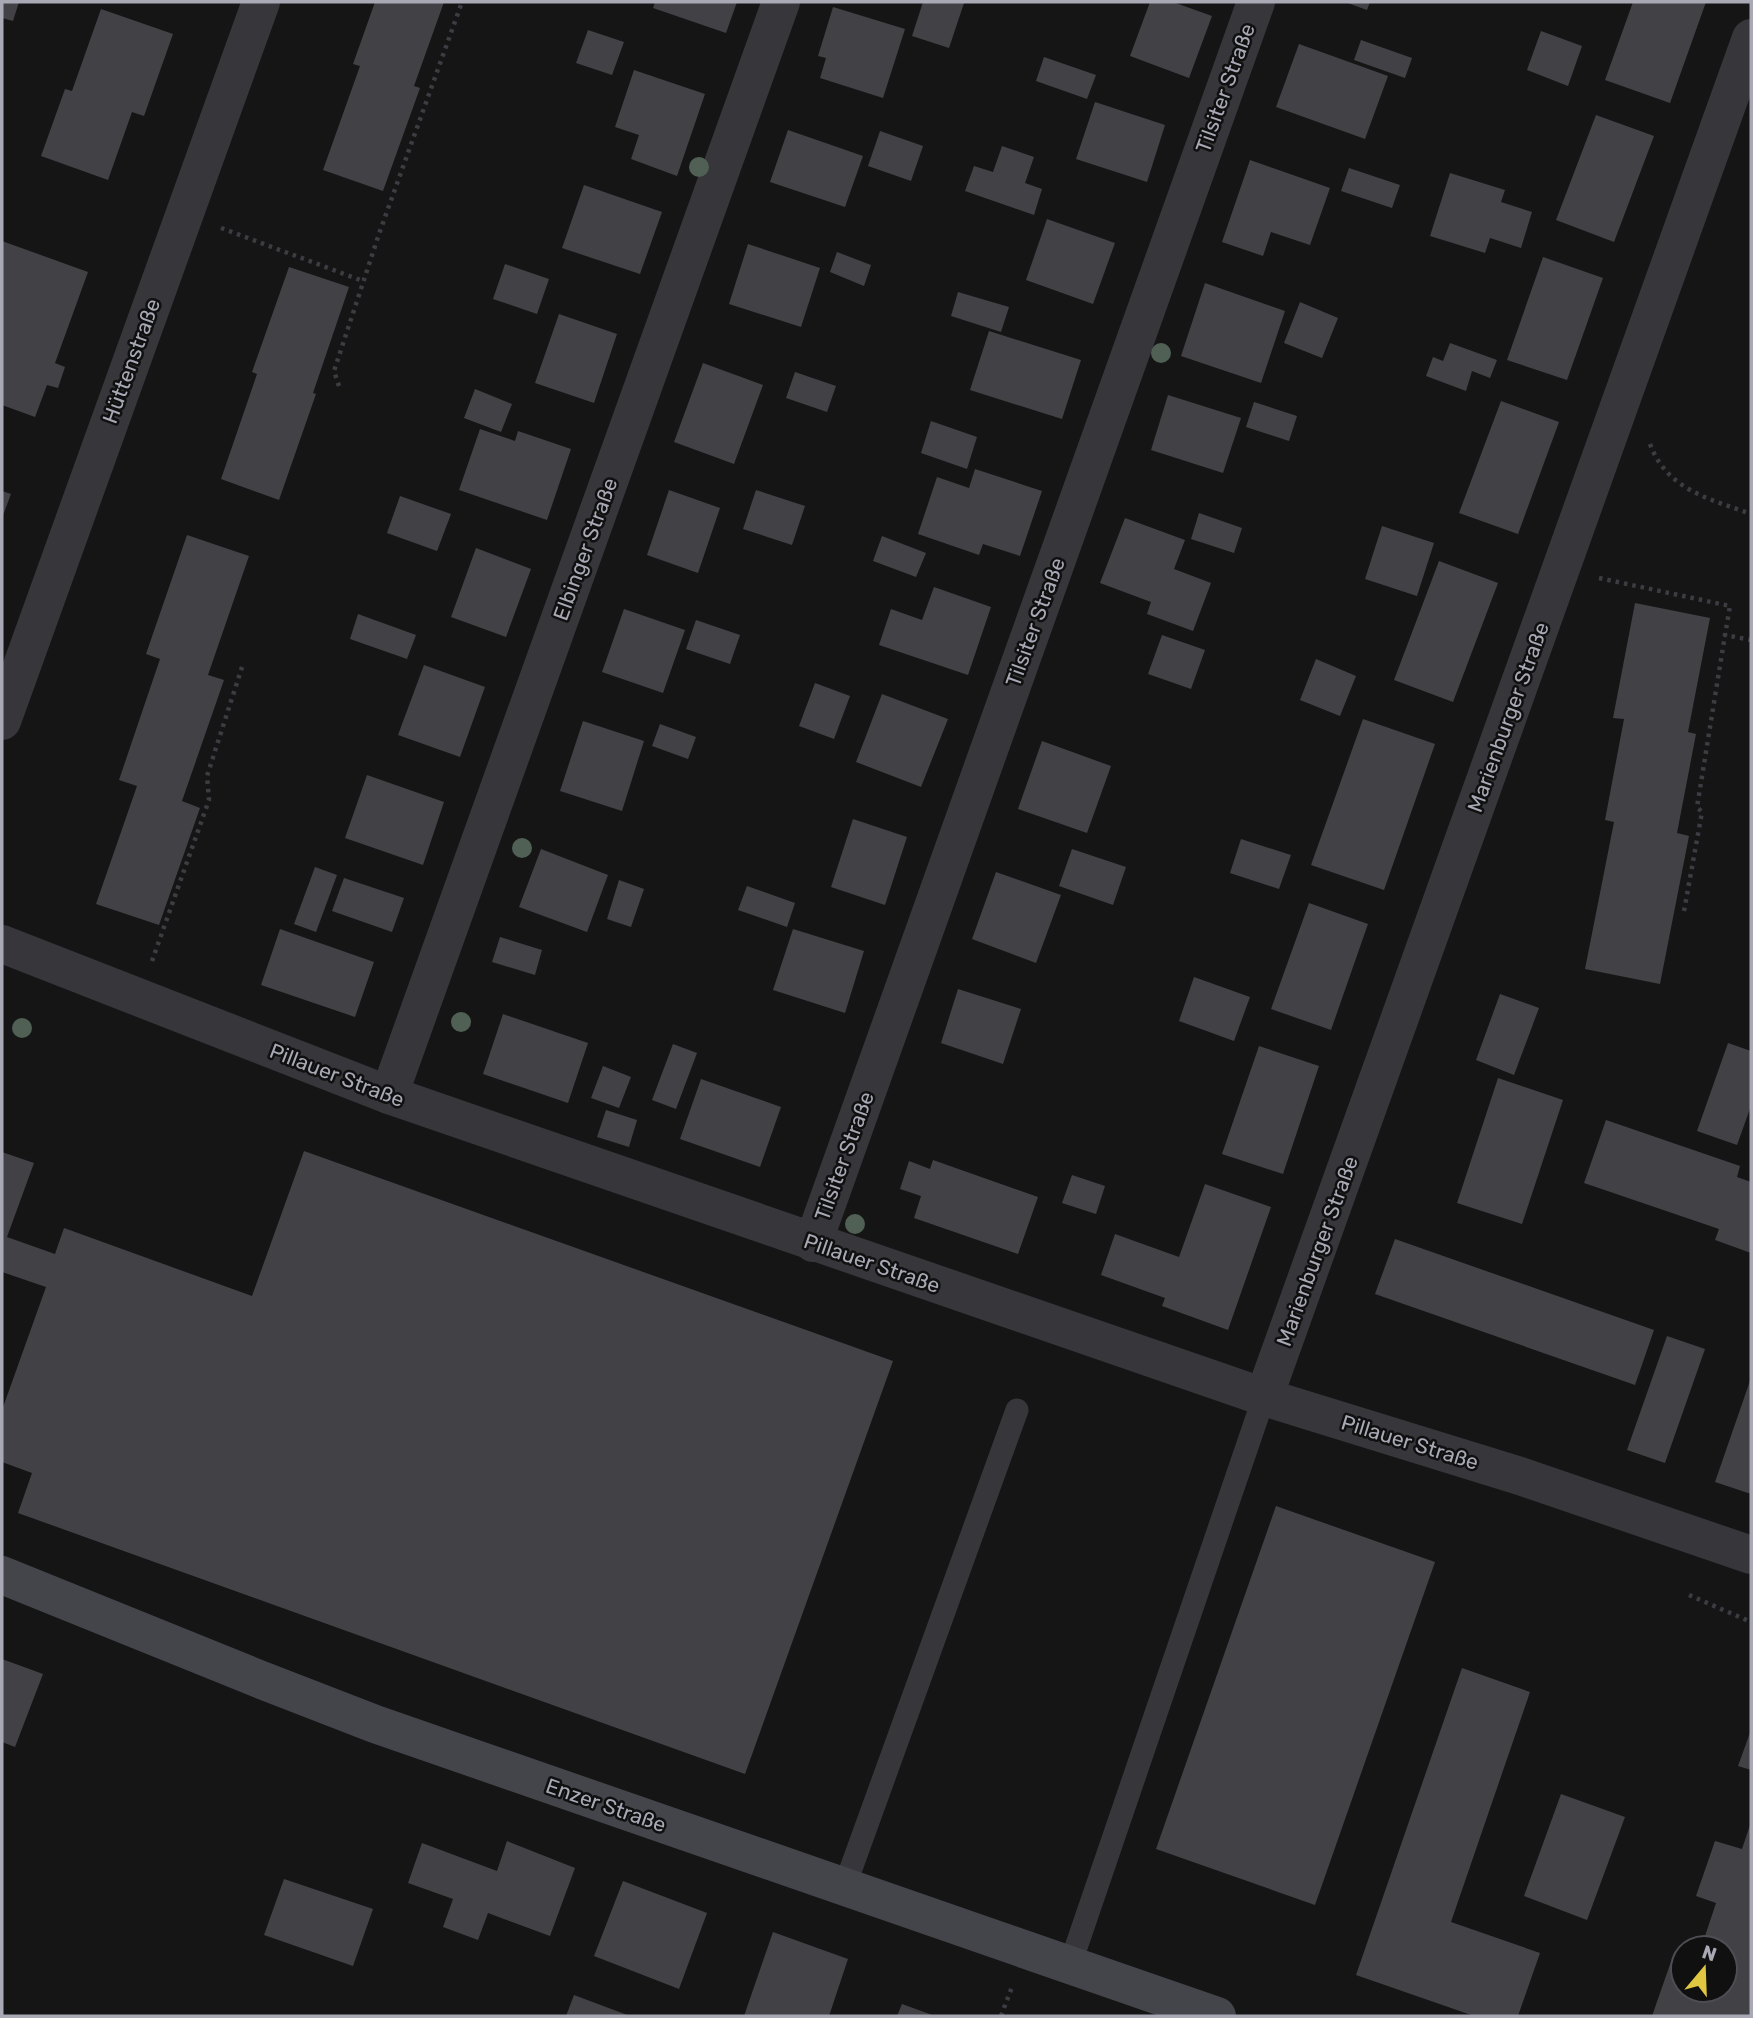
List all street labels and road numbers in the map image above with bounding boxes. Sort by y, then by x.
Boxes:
street label: Tilsiter Straße [1190,20,1260,156]
street label: Hüttenstraße [97,295,165,427]
street label: Elbinger Straße [548,474,622,624]
street label: Tilsiter Straße [1000,554,1070,690]
street label: Marienburger Straße [1462,619,1554,815]
street label: Pillauer Straße [266,1038,408,1112]
street label: Tilsiter Straße [809,1088,879,1224]
street label: Marienburger Straße [1271,1153,1363,1349]
street label: Pillauer Straße [801,1228,943,1298]
street label: Pillauer Straße [1338,1409,1482,1475]
street label: Enzer Straße [543,1773,669,1837]

